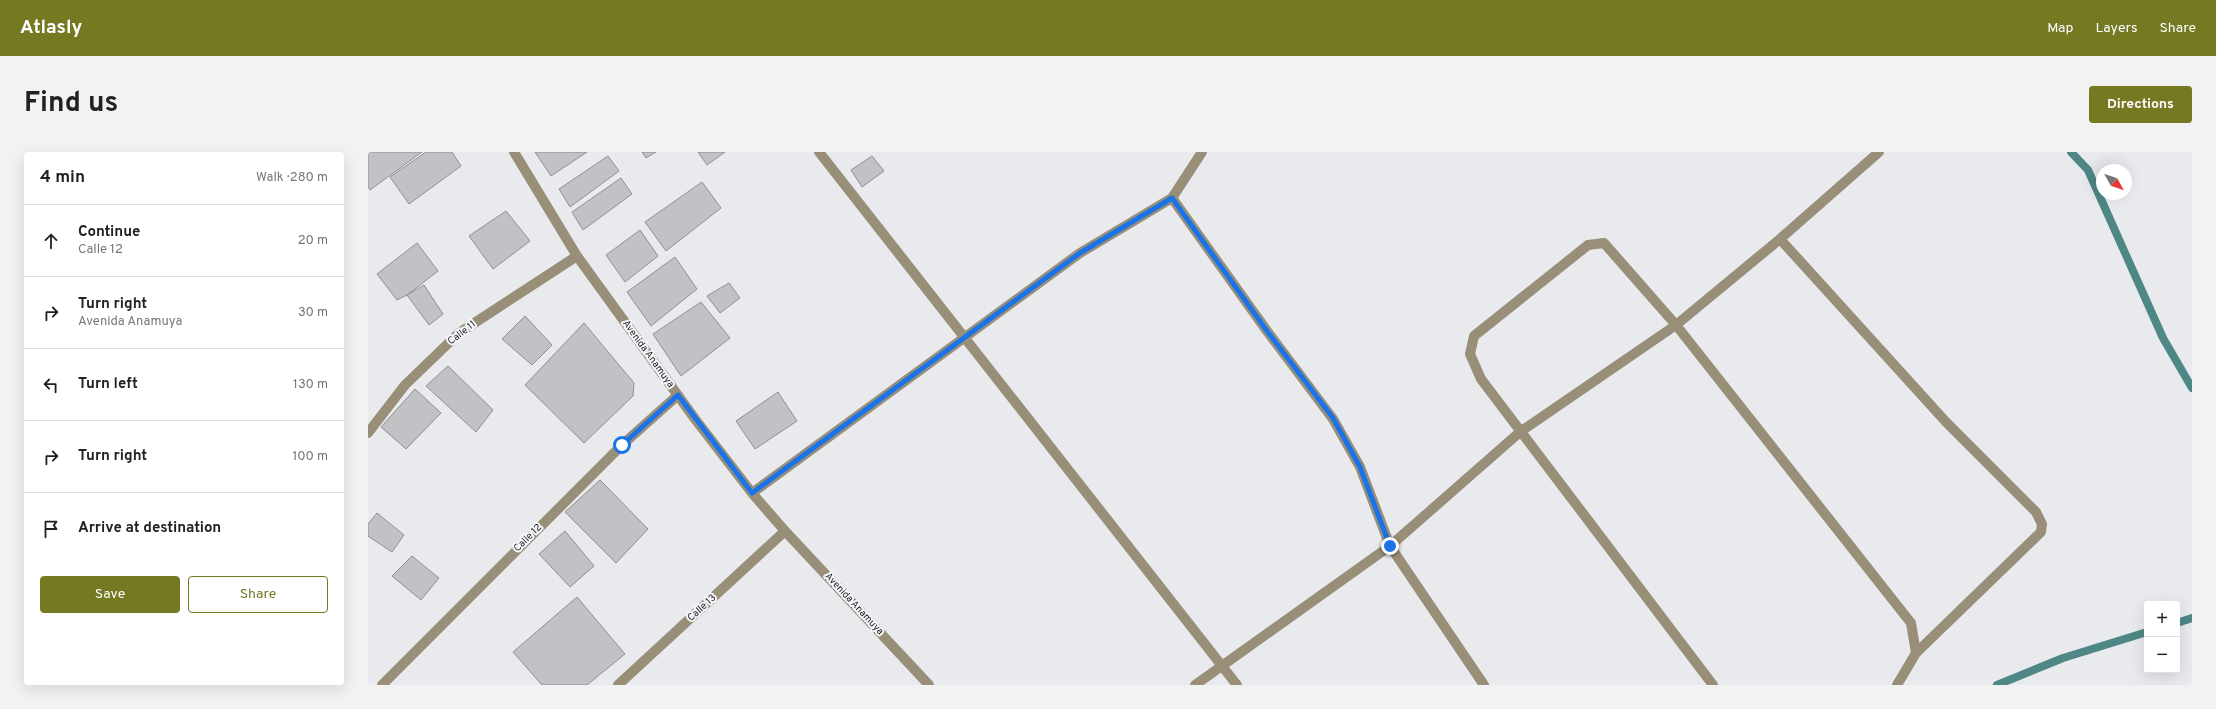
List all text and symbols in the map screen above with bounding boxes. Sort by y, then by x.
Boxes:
text: Atlasly [20,16,82,40]
text: Map [2047,20,2073,37]
text: Layers [2095,20,2137,37]
text: Share [2159,20,2196,37]
text: Find us [24,86,118,122]
button: Directions [2089,86,2192,123]
north arrow [2096,164,2132,200]
text: 4 min [40,167,85,189]
text: Walk · 280 m [256,170,328,186]
text: Continue [78,223,140,242]
icon: ahead [40,230,62,252]
text: 20 m [298,233,328,249]
text: Calle 12 [78,242,123,258]
text: Turn right [78,295,147,314]
icon: right [40,302,62,324]
text: 30 m [298,305,328,321]
text: Avenida Anamuya [78,314,182,330]
street label: Calle 11 [445,318,479,348]
street label: Avenida Anamuya [619,318,677,390]
icon: left [40,374,62,396]
text: Turn left [78,375,138,394]
text: 130 m [293,377,328,393]
route start [613,436,631,454]
icon: right [40,446,62,468]
text: Turn right [78,447,147,466]
text: 100 m [292,449,328,465]
icon: arrive [40,518,62,540]
text: Arrive at destination [78,519,221,538]
street label: Calle 12 [511,521,545,555]
route end [1381,537,1399,555]
street label: Avenida Anamuya [822,570,886,638]
button: Save [40,576,180,613]
button: Share [188,576,328,613]
street label: Calle 13 [685,591,719,625]
map controls [2144,601,2180,673]
button: + [2144,601,2180,637]
button: − [2144,637,2180,673]

